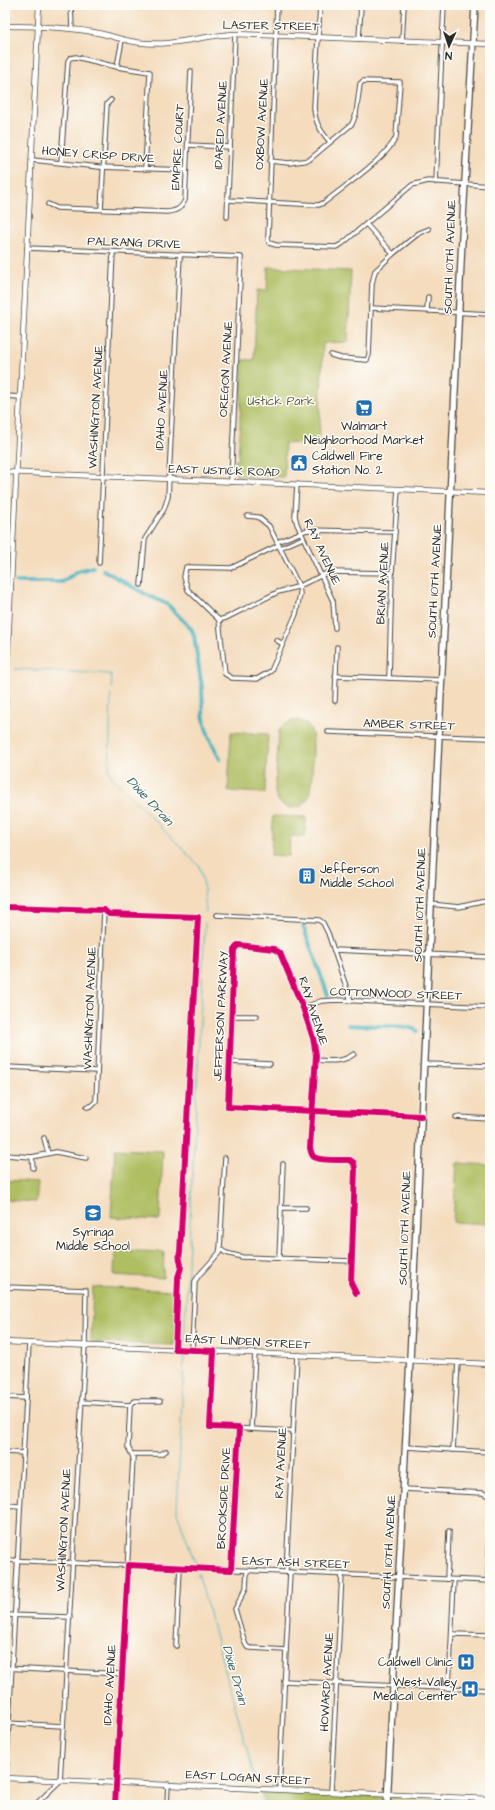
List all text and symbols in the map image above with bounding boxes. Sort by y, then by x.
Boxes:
street label: LASTER STREET [222,17,320,35]
north arrow [429,26,469,66]
text: N [445,48,452,63]
street label: OXBOW AVENUE [251,78,273,170]
street label: IDARED AVENUE [210,80,232,170]
street label: EMPIRE COURT [167,103,189,191]
street label: HONEY CRISP DRIVE [41,143,155,167]
street label: SOUTH 10TH AVENUE [440,200,460,314]
street label: PALRANG DRIVE [87,233,181,253]
street label: OREGON AVENUE [215,321,237,417]
street label: WASHINGTON AVENUE [84,345,108,469]
street label: IDAHO AVENUE [151,369,173,451]
park label: Ustick Park [248,393,315,410]
supermarket icon: Walmart Neighborhood Market [354,398,374,418]
place label: Walmart Neighborhood Market [304,418,424,450]
place label: Caldwell Fire Station No. 2 [312,448,383,479]
public building icon: Caldwell Fire Station No. 2 [289,453,309,473]
street label: EAST USTICK ROAD [168,461,280,481]
street label: RAY AVENUE [299,516,345,588]
street label: SOUTH 10TH AVENUE [424,523,446,639]
street label: BRIAN AVENUE [372,541,394,625]
street label: AMBER STREET [363,715,456,735]
water label: Dixie Drain [122,772,179,831]
street label: SOUTH 10TH AVENUE [410,848,430,962]
place label: Jefferson Middle School [320,861,394,892]
building icon: Jefferson Middle School [297,866,317,886]
street label: WASHINGTON AVENUE [79,946,101,1070]
street label: JEFFERSON PARKWAY [209,950,233,1082]
street label: RAY AVENUE [294,975,332,1047]
street label: COTTONWOOD STREET [330,983,463,1005]
street label: SOUTH 10TH AVENUE [395,1171,415,1285]
school or university icon: Syringa Middle School [83,1203,103,1223]
place label: Syringa Middle School [56,1224,130,1255]
street label: EAST LINDEN STREET [185,1330,311,1354]
street label: RAY AVENUE [271,1427,291,1499]
street label: BROOKSIDE DRIVE [213,1446,235,1550]
street label: WASHINGTON AVENUE [52,1468,76,1592]
street label: SOUTH 10TH AVENUE [378,1494,400,1610]
street label: EAST ASH STREET [242,1553,351,1573]
street label: HOWARD AVENUE [316,1632,338,1732]
water label: Dixie Drain [218,1643,253,1708]
street label: IDAHO AVENUE [99,1644,121,1726]
hospital icon: Caldwell Clinic [456,1652,476,1672]
place label: Caldwell Clinic [378,1654,453,1671]
place label: West Valley Medical Center [373,1674,457,1705]
hospital icon: West Valley Medical Center [460,1679,480,1699]
street label: EAST LOGAN STREET [185,1766,311,1790]

